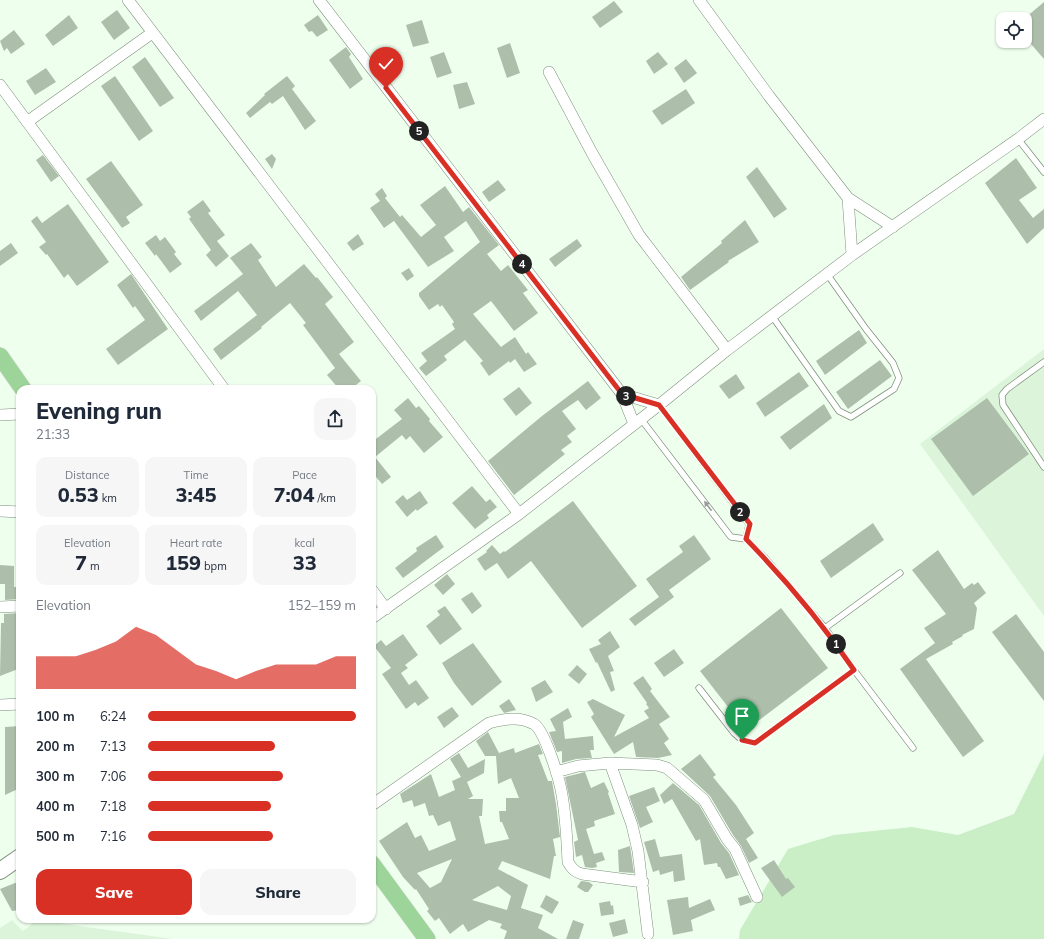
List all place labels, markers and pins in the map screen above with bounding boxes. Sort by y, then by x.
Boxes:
pin [369,47,403,88]
pin: 5 [409,121,429,141]
pin: 4 [512,254,532,274]
pin: 3 [616,386,636,406]
pin: 2 [730,502,750,522]
pin: 1 [826,634,846,654]
pin [725,699,759,740]

